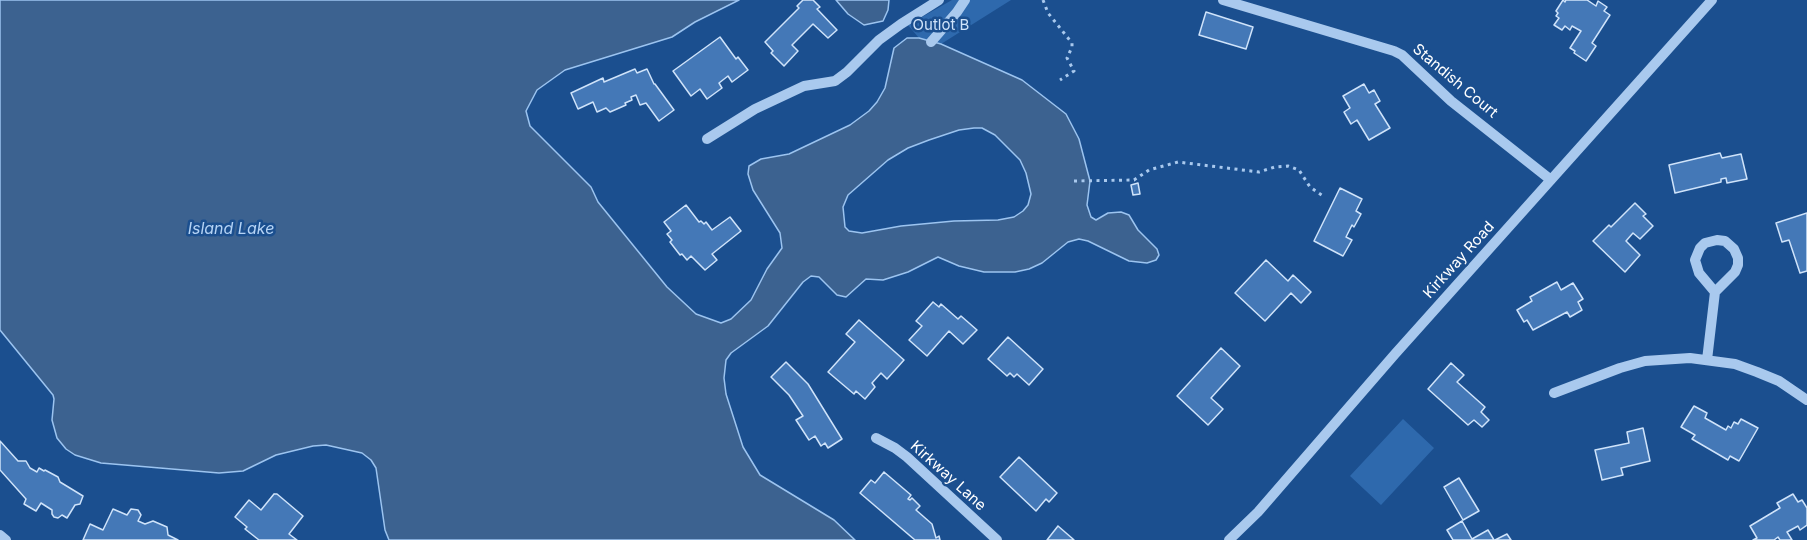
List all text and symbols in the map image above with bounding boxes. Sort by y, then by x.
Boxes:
park label: Outlot B [913,16,969,34]
street label: Standish Court [1409,40,1501,122]
street label: Kirkway Road [1420,218,1498,302]
water label: Island Lake [188,219,274,239]
street label: Kirkway Lane [906,437,990,515]

